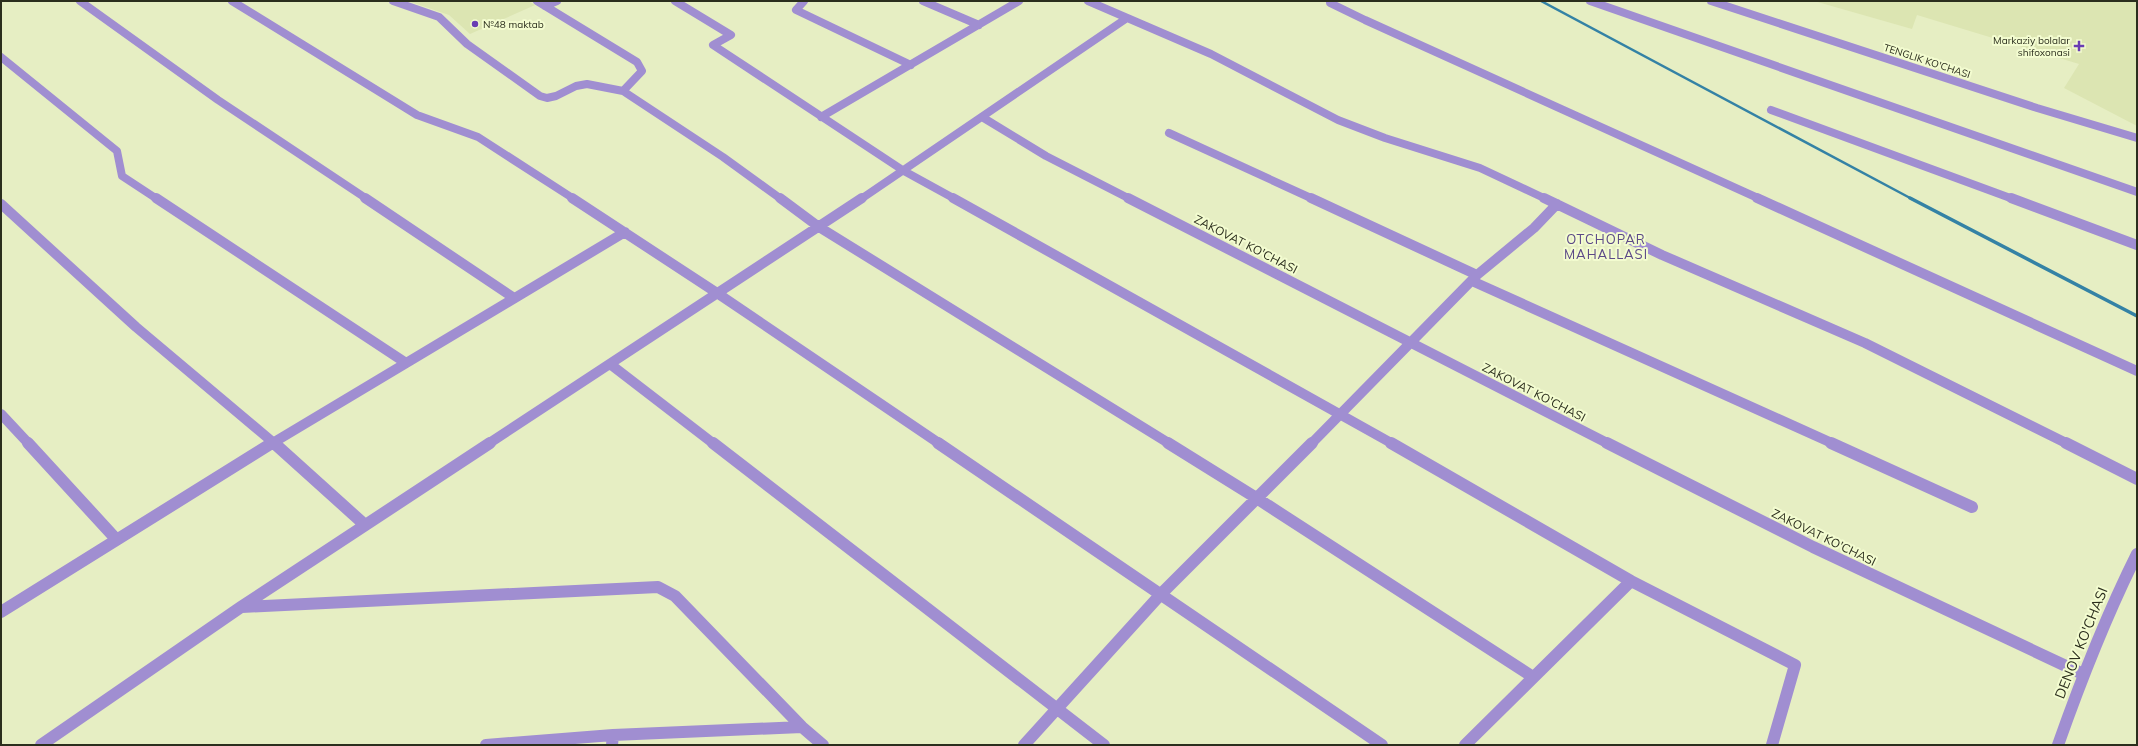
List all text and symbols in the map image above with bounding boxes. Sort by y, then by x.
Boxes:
place label: №48 maktab [483,18,544,31]
marker: №48 maktab [470,19,480,29]
place label: Markaziy bolalar shifoxonasi [1993,34,2070,59]
marker: Markaziy bolalar shifoxonasi [2073,40,2085,52]
street label: TENGLIK KO'CHASI [1882,41,1972,81]
street label: ZAKOVAT KO'CHASI [1192,211,1300,277]
district label: OTCHOPAR MAHALLASI [1564,231,1648,262]
street label: ZAKOVAT KO'CHASI [1480,359,1588,425]
street label: ZAKOVAT KO'CHASI [1769,505,1879,569]
street label: DENOV KO'CHASI [2050,585,2112,701]

